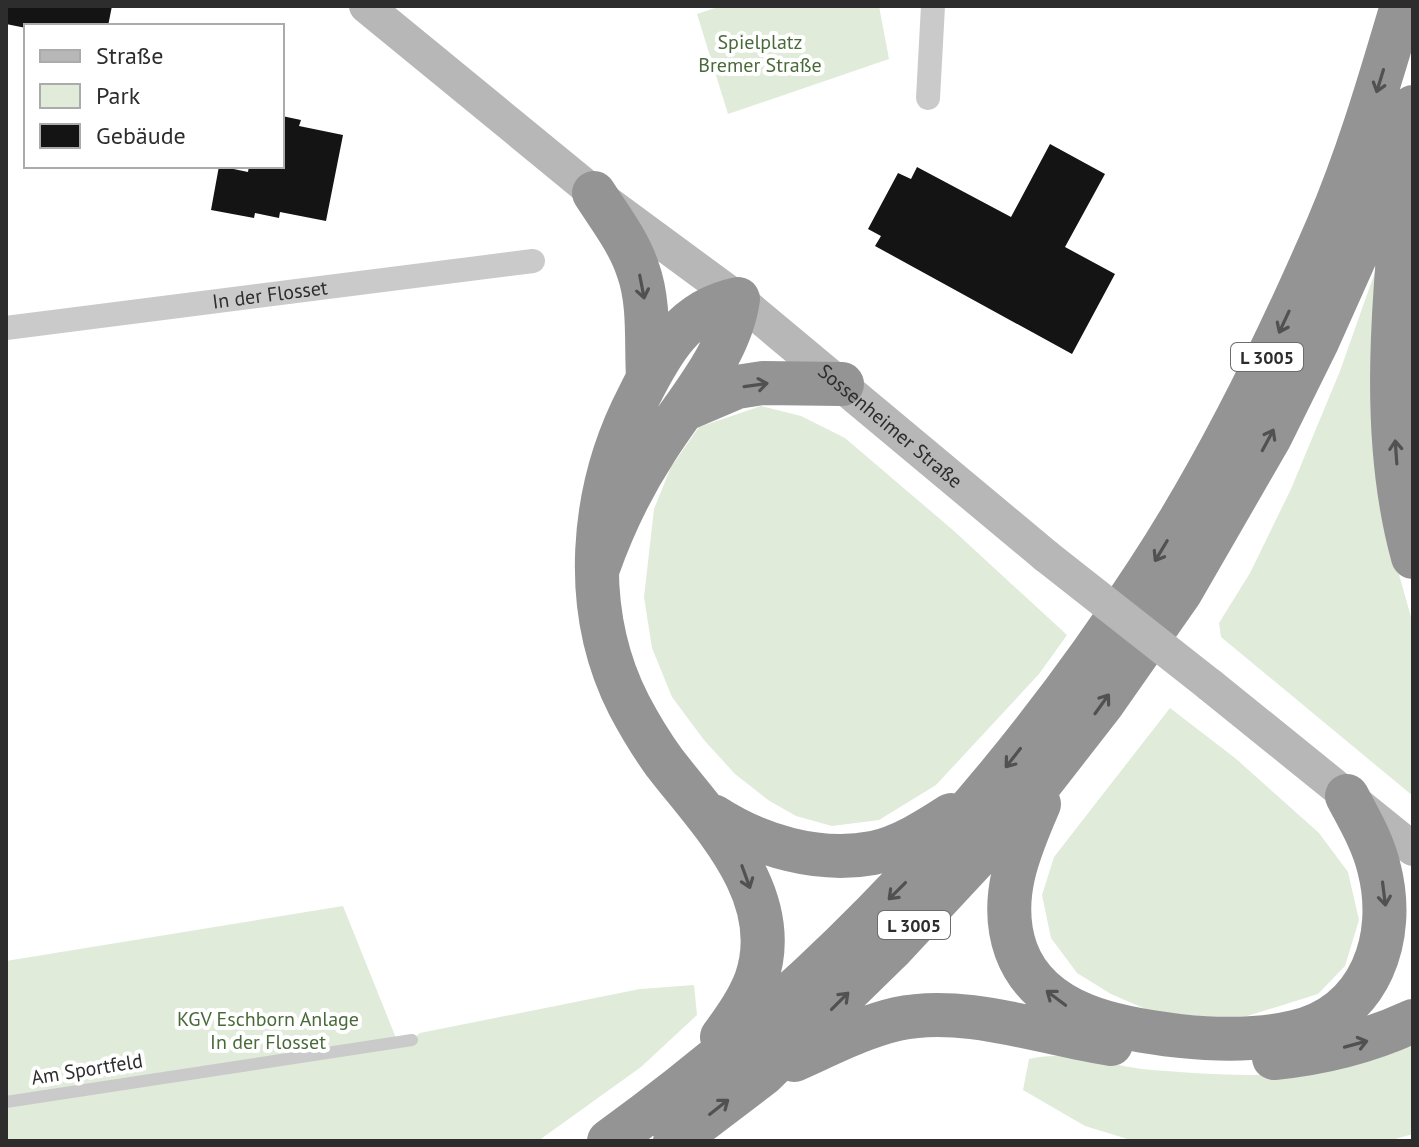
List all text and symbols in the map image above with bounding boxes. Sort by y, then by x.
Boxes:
legend [24,24,284,168]
park label: Spielplatz Bremer Straße [698,29,822,78]
text: Straße [96,40,163,71]
one-way arrow [1372,67,1387,93]
text: Park [96,80,141,111]
text: Gebäude [96,120,186,151]
street label: In der Flosset [211,274,329,315]
one-way arrow [635,274,650,299]
one-way arrow [1276,310,1291,334]
road number: L 3005 [1231,343,1303,371]
street label: Sossenheimer Straße [813,358,968,494]
one-way arrow [742,377,769,392]
one-way arrow [1261,428,1277,452]
one-way arrow [1388,439,1403,466]
one-way arrow [1153,539,1169,562]
one-way arrow [1093,694,1110,715]
one-way arrow [1004,747,1021,768]
one-way arrow [739,864,754,889]
one-way arrow [888,881,907,900]
one-way arrow [1376,881,1391,907]
road number: L 3005 [878,911,950,939]
one-way arrow [1046,989,1067,1006]
one-way arrow [830,992,849,1011]
park label: KGV Eschborn Anlage In der Flosset [177,1006,359,1055]
one-way arrow [1343,1035,1369,1050]
street label: Am Sportfeld [29,1047,145,1091]
one-way arrow [708,1099,729,1116]

